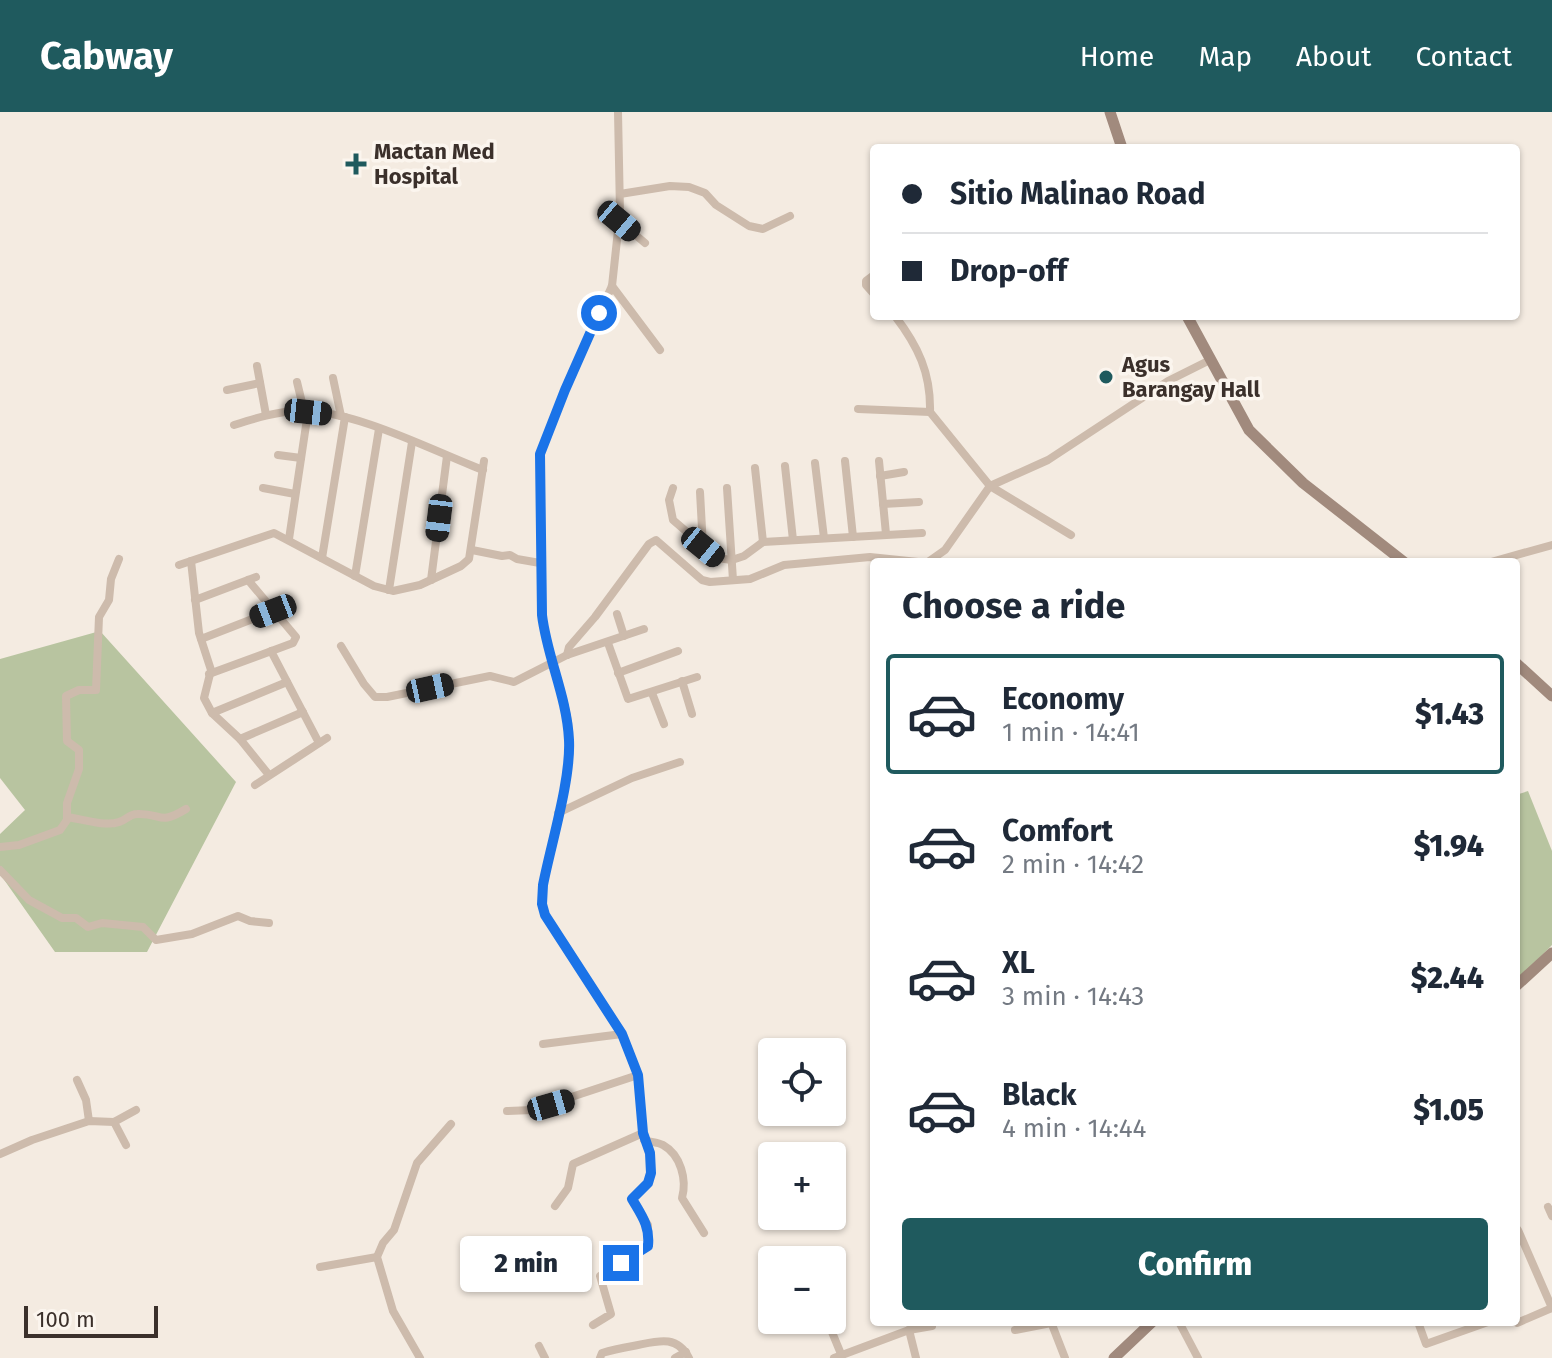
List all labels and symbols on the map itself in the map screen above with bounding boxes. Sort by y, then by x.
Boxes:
place label: Mactan Med Hospital [374,138,495,190]
marker: Mactan Med Hospital [345,153,367,175]
car [593,196,645,246]
route start [581,295,617,331]
place label: Agus Barangay Hall [1121,351,1260,403]
marker: Agus Barangay Hall [1097,368,1115,386]
car [283,398,333,426]
car [424,493,454,543]
car [677,523,729,571]
car [246,591,300,631]
car [404,671,456,705]
car [525,1087,577,1123]
callout: 2 min [461,1235,593,1291]
route end [603,1245,639,1281]
scale bar [24,1302,158,1338]

